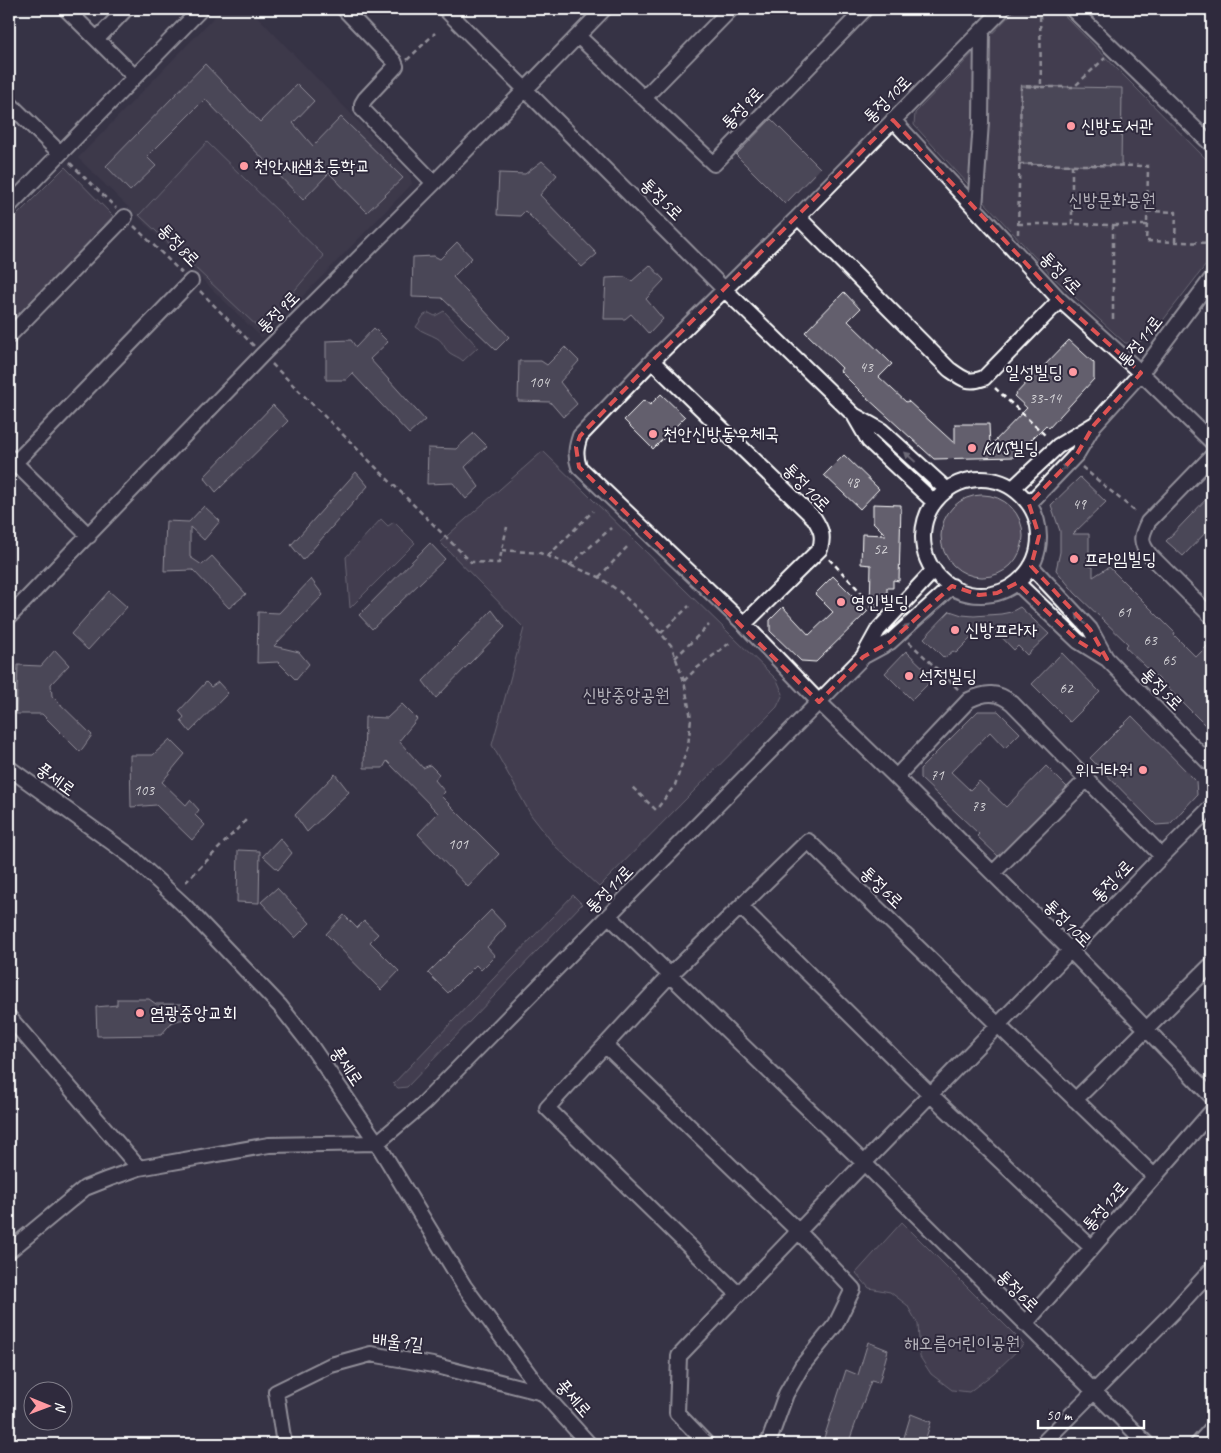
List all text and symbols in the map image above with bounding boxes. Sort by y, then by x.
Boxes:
street label: 통정10로 [858,70,916,128]
street label: 통정9로 [716,82,768,134]
place label: 신방도서관 [1081,115,1153,137]
marker: 신방도서관 [1065,120,1077,132]
place label: 천안새샘초등학교 [254,155,370,177]
marker: 천안새샘초등학교 [238,160,250,172]
street label: 통정5로 [636,173,688,225]
park label: 신방문화공원 [1069,189,1155,211]
street label: 통정8로 [153,219,205,271]
street label: 통정4로 [1035,247,1087,299]
street label: 통정9로 [252,286,304,338]
street label: 통정11로 [1113,311,1167,371]
house number: 43 [859,358,874,377]
place label: 일성빌딩 [1005,361,1063,383]
marker: 일성빌딩 [1067,366,1079,378]
house number: 104 [529,373,550,392]
house number: 33-14 [1029,389,1062,408]
place label: 천안신방동우체국 [663,423,779,445]
marker: 천안신방동우체국 [647,428,659,440]
place label: KNS빌딩 [982,437,1039,459]
marker: KNS빌딩 [966,442,978,454]
one-way arrow [904,451,917,462]
street label: 통정10로 [778,458,836,516]
one-way arrow [1057,463,1069,475]
house number: 48 [845,473,860,492]
house number: 49 [1072,495,1087,514]
house number: 52 [873,540,888,559]
place label: 프라임빌딩 [1084,548,1156,570]
marker: 프라임빌딩 [1068,553,1080,565]
place label: 영인빌딩 [851,591,909,613]
marker: 영인빌딩 [835,596,847,608]
house number: 61 [1117,603,1132,622]
one-way arrow [1075,613,1087,625]
place label: 신방프라자 [965,619,1038,641]
one-way arrow [897,624,909,636]
marker: 신방프라자 [949,624,961,636]
house number: 63 [1143,631,1158,650]
house number: 65 [1162,651,1177,670]
street label: 통정5로 [1136,663,1188,715]
place label: 석정빌딩 [919,665,977,687]
marker: 석정빌딩 [903,670,915,682]
house number: 62 [1059,679,1074,698]
park label: 신방중앙공원 [583,684,669,706]
street label: 풍세로 [32,757,80,801]
place label: 위너타워 [1075,759,1133,781]
marker: 위너타워 [1137,764,1149,776]
house number: 71 [930,766,945,785]
house number: 103 [134,781,155,800]
house number: 73 [971,797,986,816]
house number: 101 [448,835,469,854]
street label: 통정4로 [1086,855,1138,907]
street label: 통정11로 [580,860,638,918]
street label: 통정6로 [856,861,908,913]
street label: 통정10로 [1039,894,1097,952]
place label: 염광중앙교회 [150,1002,237,1024]
marker: 염광중앙교회 [134,1007,146,1019]
street label: 풍세로 [326,1042,368,1090]
street label: 통정12로 [1077,1176,1133,1236]
street label: 통정6로 [992,1265,1044,1317]
street label: 배울1길 [371,1328,425,1356]
park label: 해오름어린이공원 [904,1332,1020,1354]
street label: 풍세로 [551,1374,597,1422]
north arrow [22,1380,72,1430]
scale bar [1038,1398,1145,1430]
text: N [52,1402,69,1413]
text: 50 m [1046,1406,1073,1425]

